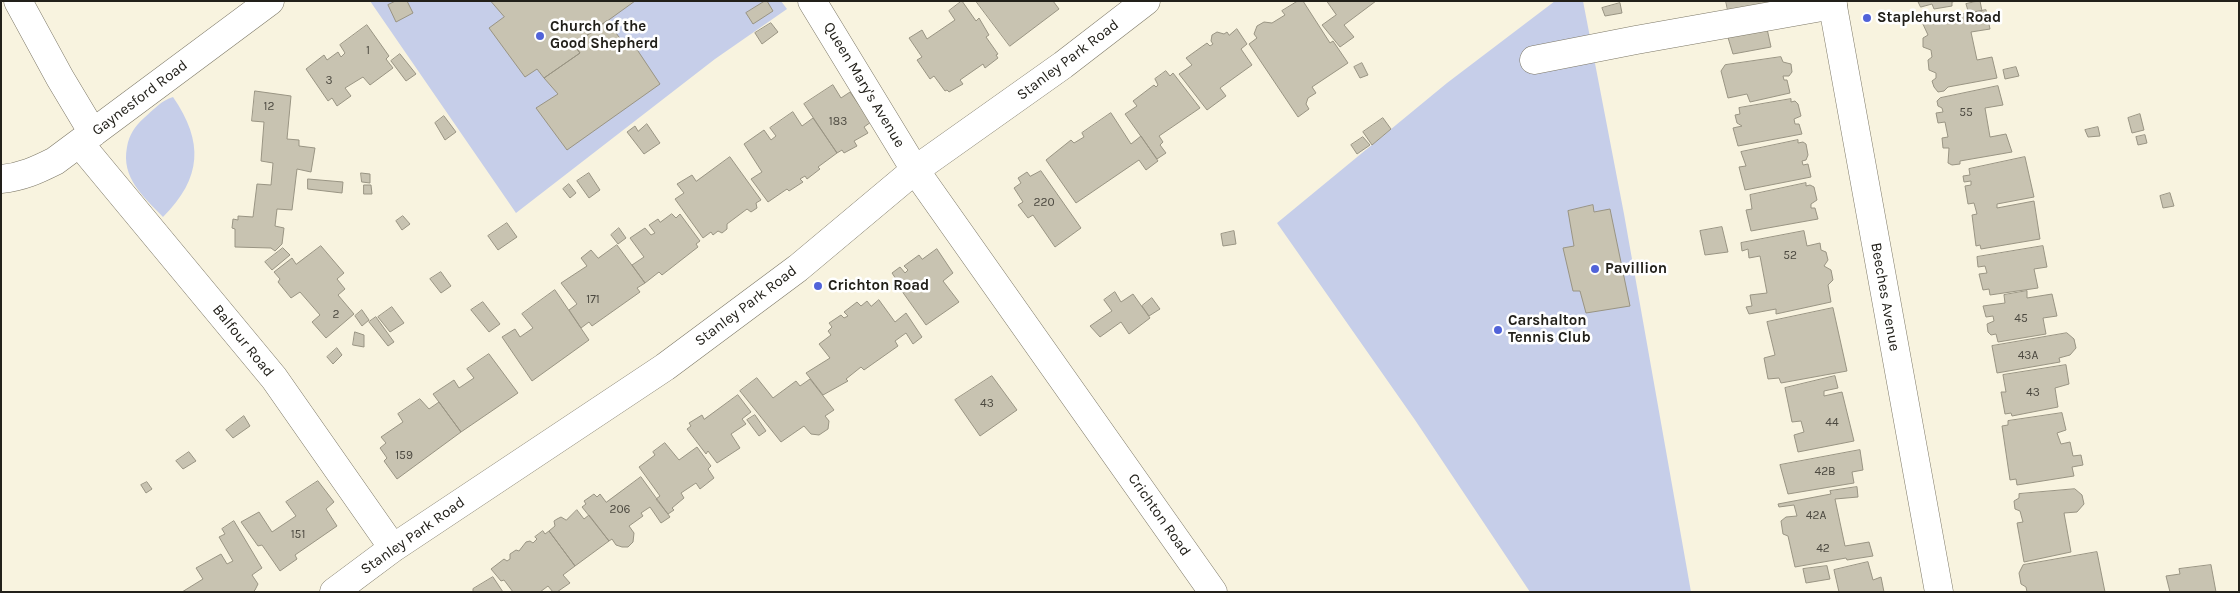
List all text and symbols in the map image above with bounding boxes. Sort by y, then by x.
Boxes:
place label: Staplehurst Road [1877,9,2001,27]
marker: Staplehurst Road [1861,12,1873,24]
street label: Stanley Park Road [1013,16,1123,104]
place label: Church of the Good Shepherd [550,18,659,53]
street label: Queen Mary's Avenue [819,19,909,151]
marker: Church of the Good Shepherd [534,30,546,42]
house number: 1 [366,44,370,58]
street label: Gaynesford Road [89,56,191,140]
house number: 3 [325,74,333,88]
house number: 12 [264,100,274,114]
house number: 55 [1959,106,1973,120]
house number: 183 [829,115,847,129]
house number: 220 [1033,196,1055,210]
street label: Beeches Avenue [1867,241,1903,353]
house number: 52 [1783,249,1797,263]
place label: Pavillion [1605,260,1667,278]
street label: Stanley Park Road [691,262,801,350]
marker: Pavillion [1589,263,1601,275]
place label: Crichton Road [828,277,929,295]
marker: Crichton Road [812,280,824,292]
house number: 171 [586,293,600,307]
street label: Balfour Road [208,301,278,381]
house number: 2 [333,308,339,322]
place label: Carshalton Tennis Club [1508,312,1591,347]
house number: 45 [2014,312,2028,326]
marker: Carshalton Tennis Club [1492,324,1504,336]
house number: 43A [2018,349,2038,363]
house number: 43 [2026,386,2040,400]
house number: 43 [980,397,994,411]
house number: 44 [1825,416,1839,430]
house number: 159 [395,449,413,463]
house number: 42B [1814,465,1836,479]
street label: Crichton Road [1124,470,1194,560]
street label: Stanley Park Road [357,493,469,579]
house number: 206 [610,503,630,517]
house number: 42A [1806,509,1826,523]
house number: 151 [291,528,305,542]
house number: 42 [1816,542,1830,556]

